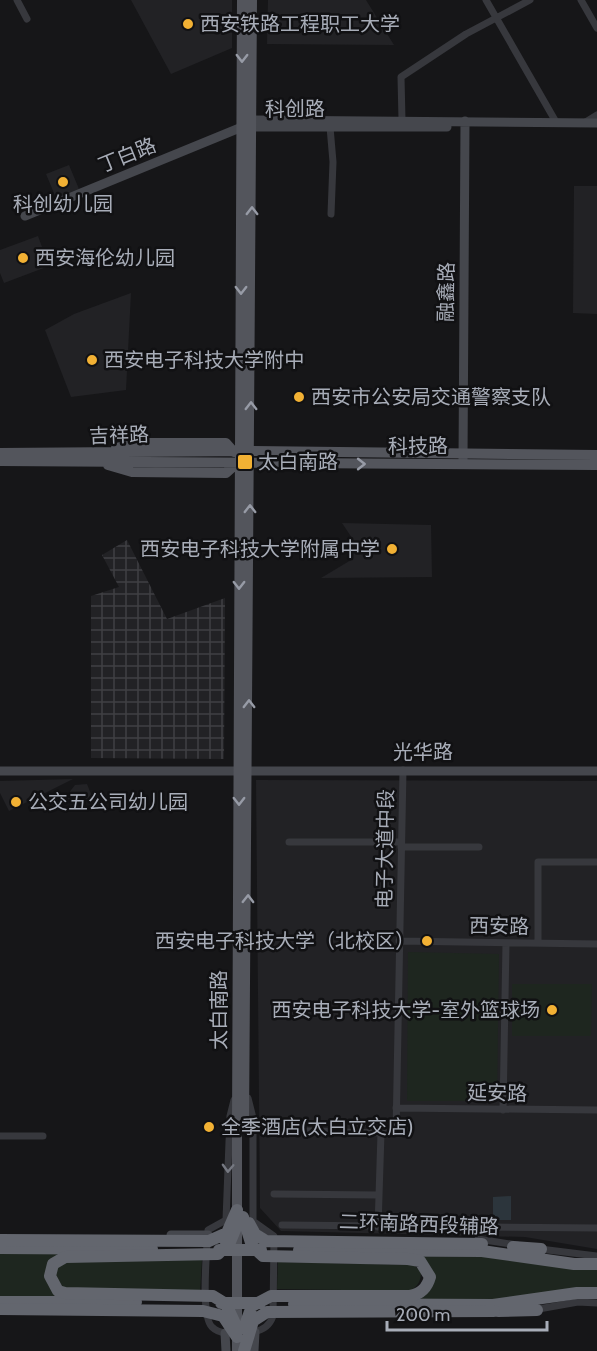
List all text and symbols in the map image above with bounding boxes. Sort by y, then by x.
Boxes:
place label: 西安铁路工程职工大学 [200,12,400,36]
marker: 西安铁路工程职工大学 [181,17,195,31]
one-way arrow [236,54,248,63]
street label: 科创路 [265,97,325,121]
street label: 丁白路 [95,133,159,177]
marker: 科创幼儿园 [56,175,70,189]
place label: 科创幼儿园 [13,192,113,216]
one-way arrow [246,206,258,215]
place label: 西安海伦幼儿园 [35,246,175,270]
marker: 西安海伦幼儿园 [16,251,30,265]
street label: 融鑫路 [433,262,459,322]
one-way arrow [235,286,247,295]
place label: 西安电子科技大学附中 [104,348,304,372]
marker: 西安电子科技大学附中 [85,353,99,367]
place label: 西安市公安局交通警察支队 [311,385,551,409]
marker: 西安市公安局交通警察支队 [292,390,306,404]
one-way arrow [244,401,257,410]
street label: 吉祥路 [89,422,149,448]
street label: 科技路 [388,434,448,458]
place label: 太白南路 [258,450,338,474]
marker: 太白南路 [236,453,254,471]
one-way arrow [356,458,365,470]
one-way arrow [244,504,256,513]
place label: 西安电子科技大学附属中学 [140,537,380,561]
marker: 西安电子科技大学附属中学 [385,542,399,556]
one-way arrow [233,581,245,590]
one-way arrow [243,699,255,708]
street label: 光华路 [393,740,453,764]
street label: 电子大道中段 [372,789,398,909]
place label: 公交五公司幼儿园 [28,790,188,814]
marker: 公交五公司幼儿园 [9,795,23,809]
one-way arrow [233,797,245,806]
one-way arrow [242,894,254,903]
street label: 西安路 [469,913,529,939]
place label: 西安电子科技大学（北校区） [155,929,415,953]
marker: 西安电子科技大学（北校区） [420,934,434,948]
street label: 太白南路 [207,970,231,1050]
place label: 西安电子科技大学-室外篮球场 [272,998,540,1022]
marker: 西安电子科技大学-室外篮球场 [545,1003,559,1017]
street label: 延安路 [467,1080,527,1106]
place label: 全季酒店(太白立交店) [221,1115,414,1139]
marker: 全季酒店(太白立交店) [202,1120,216,1134]
one-way arrow [222,1163,234,1172]
street label: 二环南路西段辅路 [339,1209,499,1239]
scale bar [387,1294,548,1332]
text: 200 m [396,1304,450,1326]

